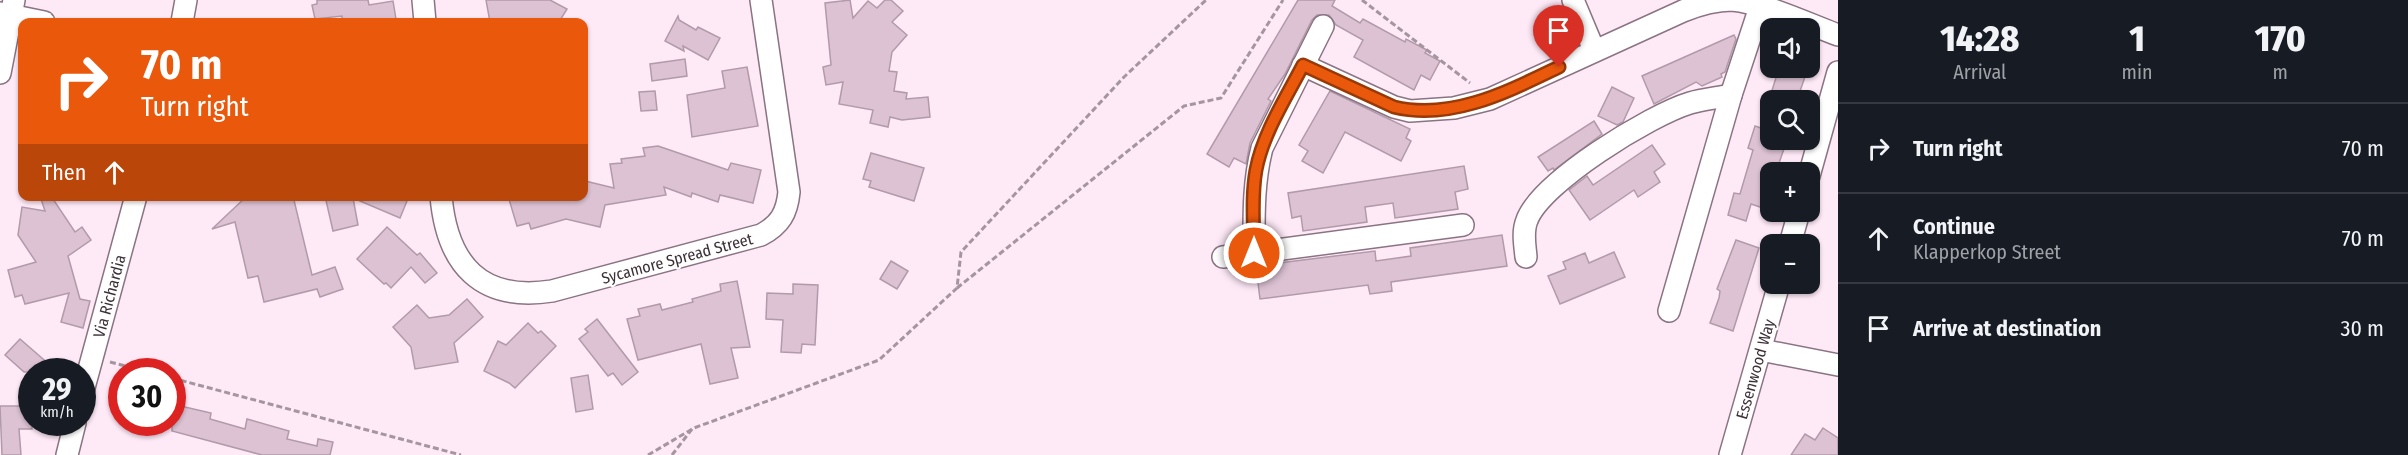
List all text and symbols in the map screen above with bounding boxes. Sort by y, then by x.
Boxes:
pin [1533,5,1584,67]
icon: arrive [1542,14,1575,47]
text: 14:28 [1940,17,2019,61]
text: 1 [2129,17,2145,61]
text: 170 [2255,17,2306,61]
map controls [1760,18,1820,294]
button: sound [1760,18,1820,78]
text: 70 m [141,40,222,90]
icon: right [42,42,120,120]
text: Arrival [1953,60,2006,84]
text: min [2122,60,2153,84]
text: m [2273,60,2288,84]
button: search [1760,90,1820,150]
text: Turn right [141,91,249,123]
icon: right [1862,132,1895,165]
text: Turn right [1913,135,2002,162]
text: 70 m [2342,135,2384,162]
icon: ahead [98,156,131,189]
text: Then [42,159,86,186]
button: + [1760,162,1820,222]
text: Continue [1913,213,1995,240]
position arrow [1222,221,1286,285]
icon: ahead [1862,222,1895,255]
text: 70 m [2342,225,2384,252]
street label: Sycamore Spread Street [599,229,756,288]
button: − [1760,234,1820,294]
text: Klapperkop Street [1913,240,2061,264]
street label: Via Richardia [89,252,130,340]
icon: arrive [1862,312,1895,345]
text: Arrive at destination [1913,315,2101,342]
text: 30 m [2341,315,2384,342]
street label: Essenwood Way [1732,316,1779,421]
speed limit sign: 30 [108,358,186,436]
text: 29 [42,372,72,408]
text: km/h [40,403,74,421]

